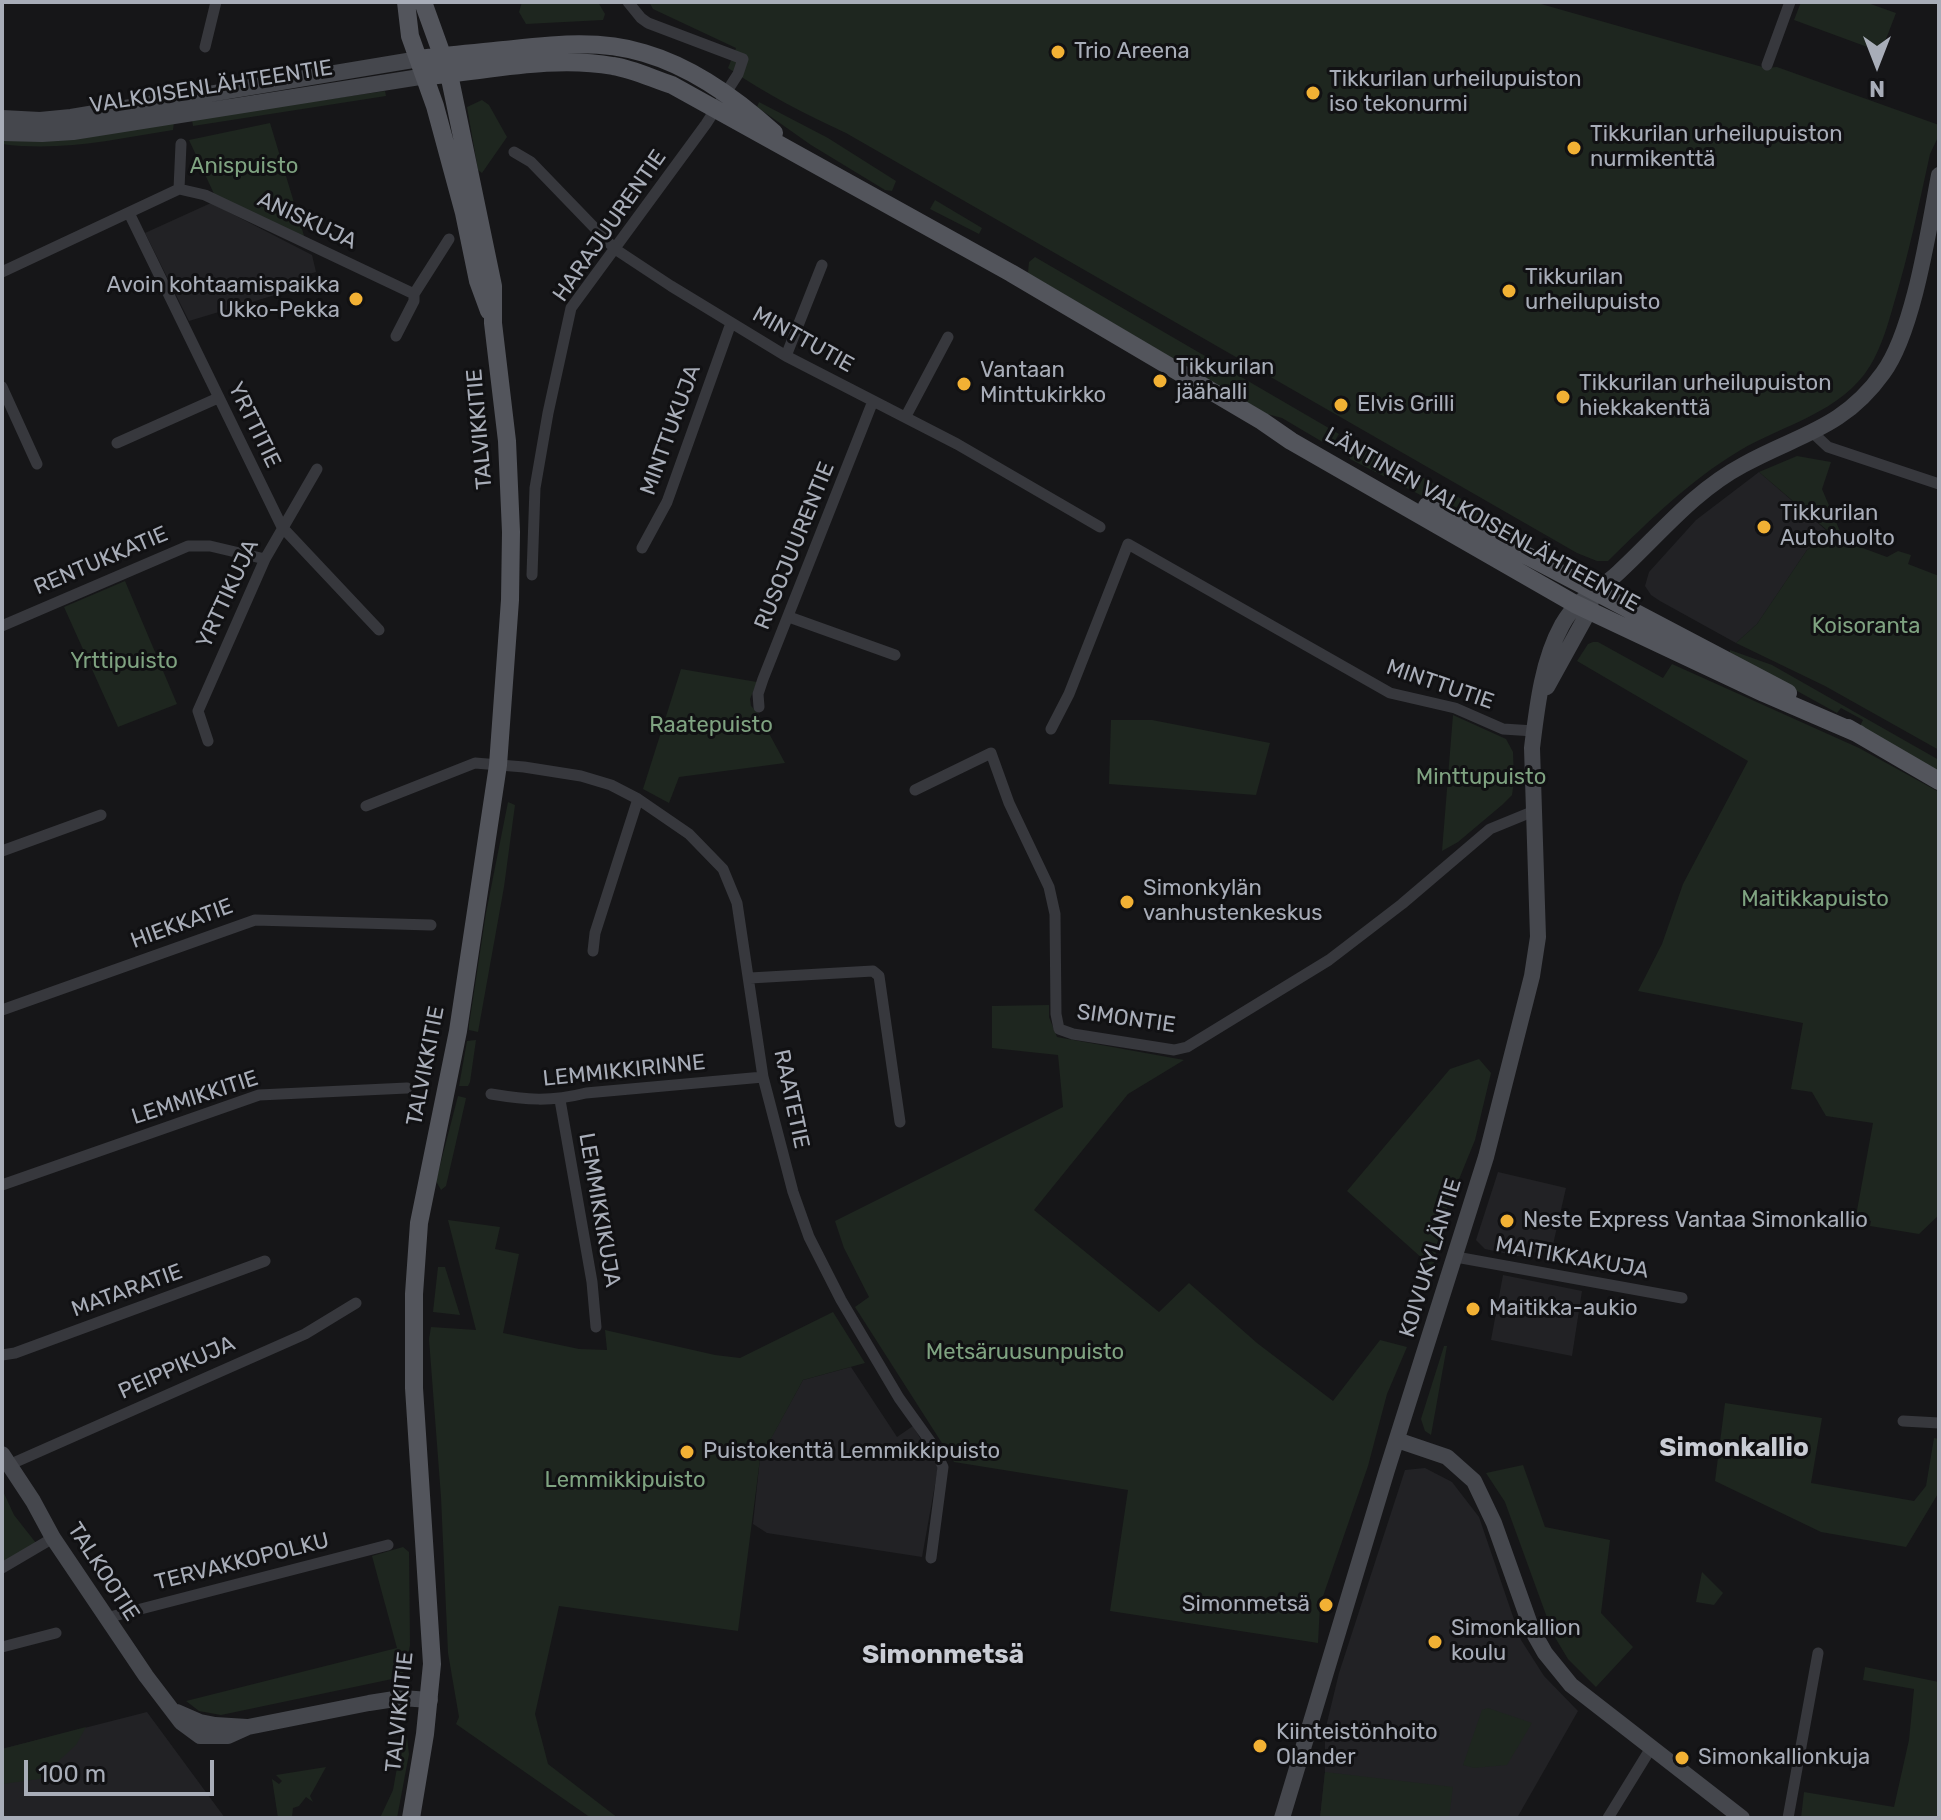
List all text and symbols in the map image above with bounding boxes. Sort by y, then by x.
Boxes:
north arrow [1837,24,1917,104]
place label: Trio Areena [1074,39,1190,65]
marker: Trio Areena [1049,43,1067,61]
street label: VALKOISENLÄHTEENTIE [88,55,334,119]
place label: Tikkurilan urheilupuiston iso tekonurmi [1329,67,1582,118]
text: N [1869,75,1885,102]
marker: Tikkurilan urheilupuiston iso tekonurmi [1304,84,1322,102]
place label: Tikkurilan urheilupuiston nurmikenttä [1590,122,1843,174]
marker: Tikkurilan urheilupuiston nurmikenttä [1565,139,1583,157]
street label: HARAJUURENTIE [548,145,672,307]
park label: Anispuisto [190,154,298,180]
street label: ANISKUJA [253,186,361,256]
place label: Tikkurilan urheilupuisto [1525,265,1660,316]
place label: Avoin kohtaamispaikka Ukko-Pekka [107,273,340,324]
marker: Tikkurilan urheilupuisto [1500,282,1518,300]
marker: Avoin kohtaamispaikka Ukko-Pekka [347,290,365,308]
street label: MINTTUTIE [748,301,858,379]
place label: Tikkurilan jäähalli [1176,355,1274,406]
place label: Vantaan Minttukirkko [980,358,1106,410]
street label: MINTTUKUJA [635,361,707,499]
street label: TALVIKKITIE [462,368,498,490]
place label: Tikkurilan urheilupuiston hiekkakenttä [1579,371,1832,422]
marker: Tikkurilan jäähalli [1151,372,1169,390]
marker: Vantaan Minttukirkko [955,375,973,393]
street label: YRTTITIE [222,378,286,472]
marker: Tikkurilan urheilupuiston hiekkakenttä [1554,388,1572,406]
place label: Elvis Grilli [1357,392,1454,418]
marker: Elvis Grilli [1332,396,1350,414]
street label: LÄNTINEN VALKOISENLÄHTEENTIE [1320,422,1644,618]
street label: RUSOJUURENTIE [749,458,841,634]
place label: Tikkurilan Autohuolto [1780,501,1895,552]
marker: Tikkurilan Autohuolto [1755,518,1773,536]
street label: RENTUKKATIE [30,521,172,601]
street label: YRTTIKUJA [191,535,265,653]
park label: Koisoranta [1812,614,1920,640]
park label: Yrttipuisto [70,649,178,675]
street label: MINTTUTIE [1383,654,1497,716]
park label: Raatepuisto [649,713,773,739]
park label: Minttupuisto [1416,765,1546,791]
place label: Simonkylän vanhustenkeskus [1143,876,1322,928]
park label: Maitikkapuisto [1741,887,1889,913]
street label: HIEKKATIE [127,893,237,955]
marker: Simonkylän vanhustenkeskus [1118,893,1136,911]
street label: SIMONTIE [1075,999,1177,1039]
street label: TALVIKKITIE [401,1004,451,1128]
street label: RAATETIE [768,1047,814,1151]
street label: LEMMIKKIRINNE [541,1049,707,1093]
street label: LEMMIKKITIE [129,1065,261,1131]
street label: LEMMIKKIKUJA [572,1131,626,1289]
street label: KOIVUKYLÄNTIE [1394,1175,1468,1341]
place label: Neste Express Vantaa Simonkallio [1523,1208,1868,1234]
marker: Neste Express Vantaa Simonkallio [1498,1212,1516,1230]
street label: MAITIKKAKUJA [1493,1232,1651,1284]
street label: MATARATIE [68,1259,186,1323]
place label: Maitikka-aukio [1489,1296,1638,1322]
marker: Maitikka-aukio [1464,1300,1482,1318]
street label: PEIPPIKUJA [115,1331,239,1405]
park label: Metsäruusunpuisto [926,1340,1124,1366]
district label: Simonkallio [1659,1432,1809,1464]
place label: Puistokenttä Lemmikkipuisto [703,1439,1000,1465]
marker: Puistokenttä Lemmikkipuisto [678,1443,696,1461]
park label: Lemmikkipuisto [544,1468,706,1494]
street label: TALKOOTIE [61,1518,145,1626]
street label: TERVAKKOPOLKU [152,1528,332,1596]
place label: Simonmetsä [1182,1592,1310,1618]
marker: Simonmetsä [1317,1596,1335,1614]
place label: Simonkallion koulu [1451,1616,1581,1668]
marker: Simonkallion koulu [1426,1633,1444,1651]
district label: Simonmetsä [862,1639,1024,1671]
street label: TALVIKKITIE [381,1650,419,1774]
place label: Kiinteistönhoito Olander [1276,1720,1438,1772]
marker: Kiinteistönhoito Olander [1251,1737,1269,1755]
scale bar [28,1744,218,1794]
place label: Simonkallionkuja [1698,1745,1870,1771]
marker: Simonkallionkuja [1673,1749,1691,1767]
text: 100 m [38,1760,106,1788]

